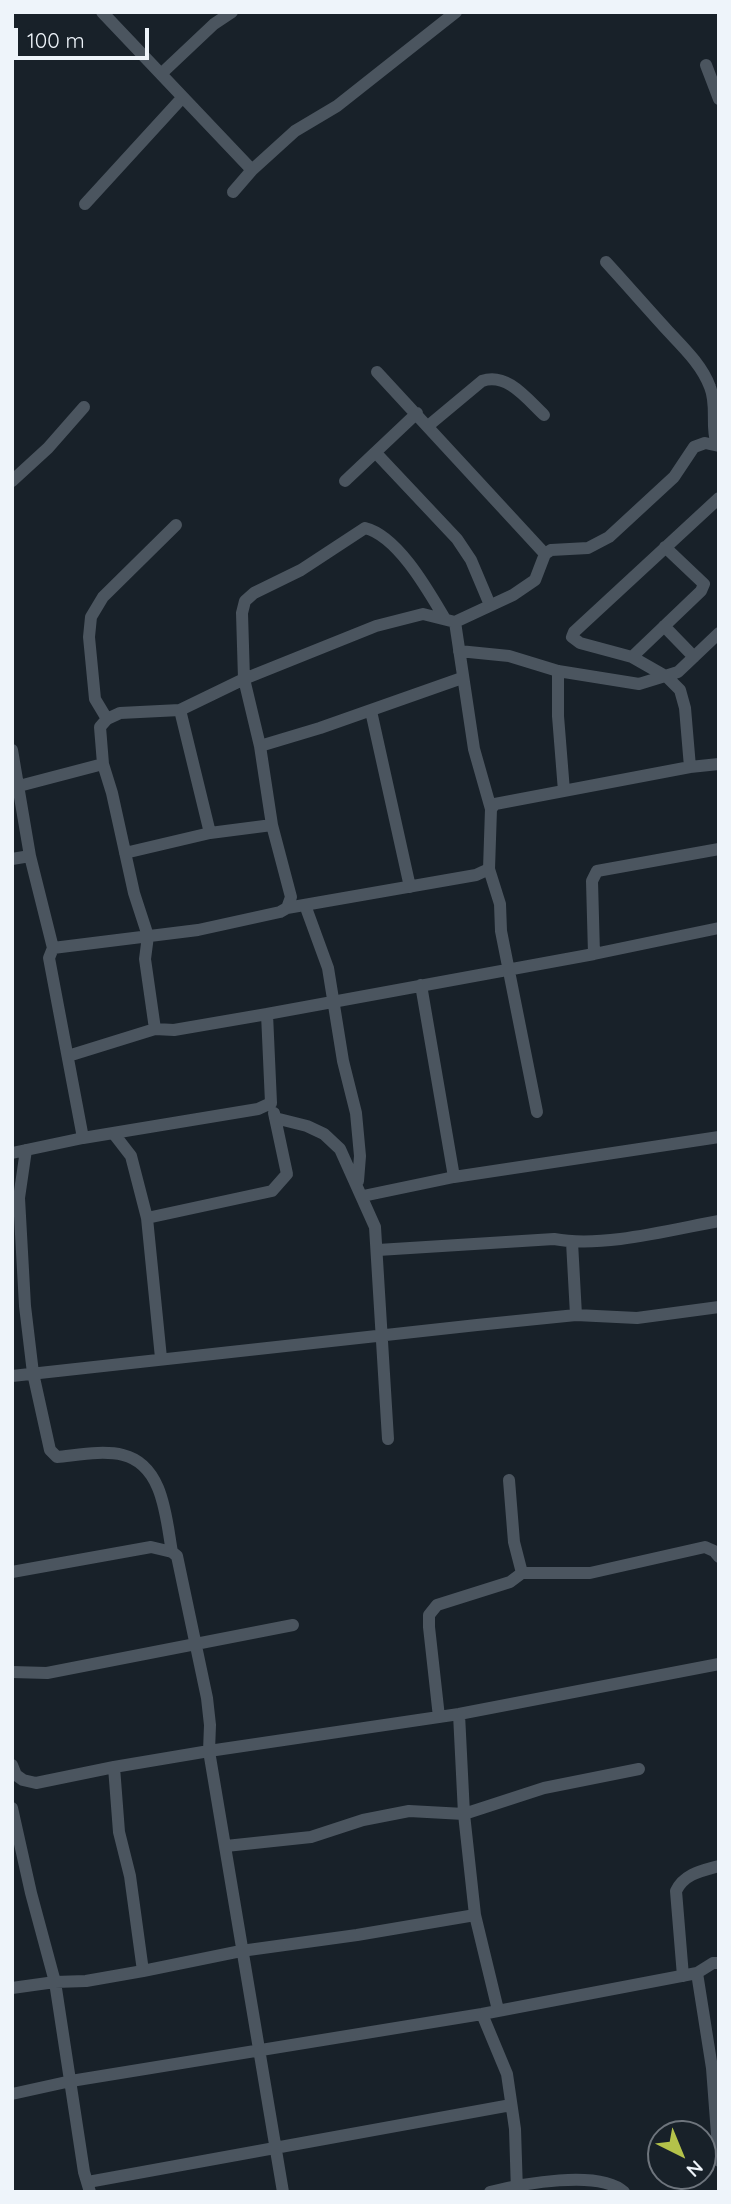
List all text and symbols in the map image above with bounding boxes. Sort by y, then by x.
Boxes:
scale bar [18,14,152,58]
text: 100 m [27,27,85,53]
north arrow [647,2120,717,2190]
text: N [682,2155,708,2182]

